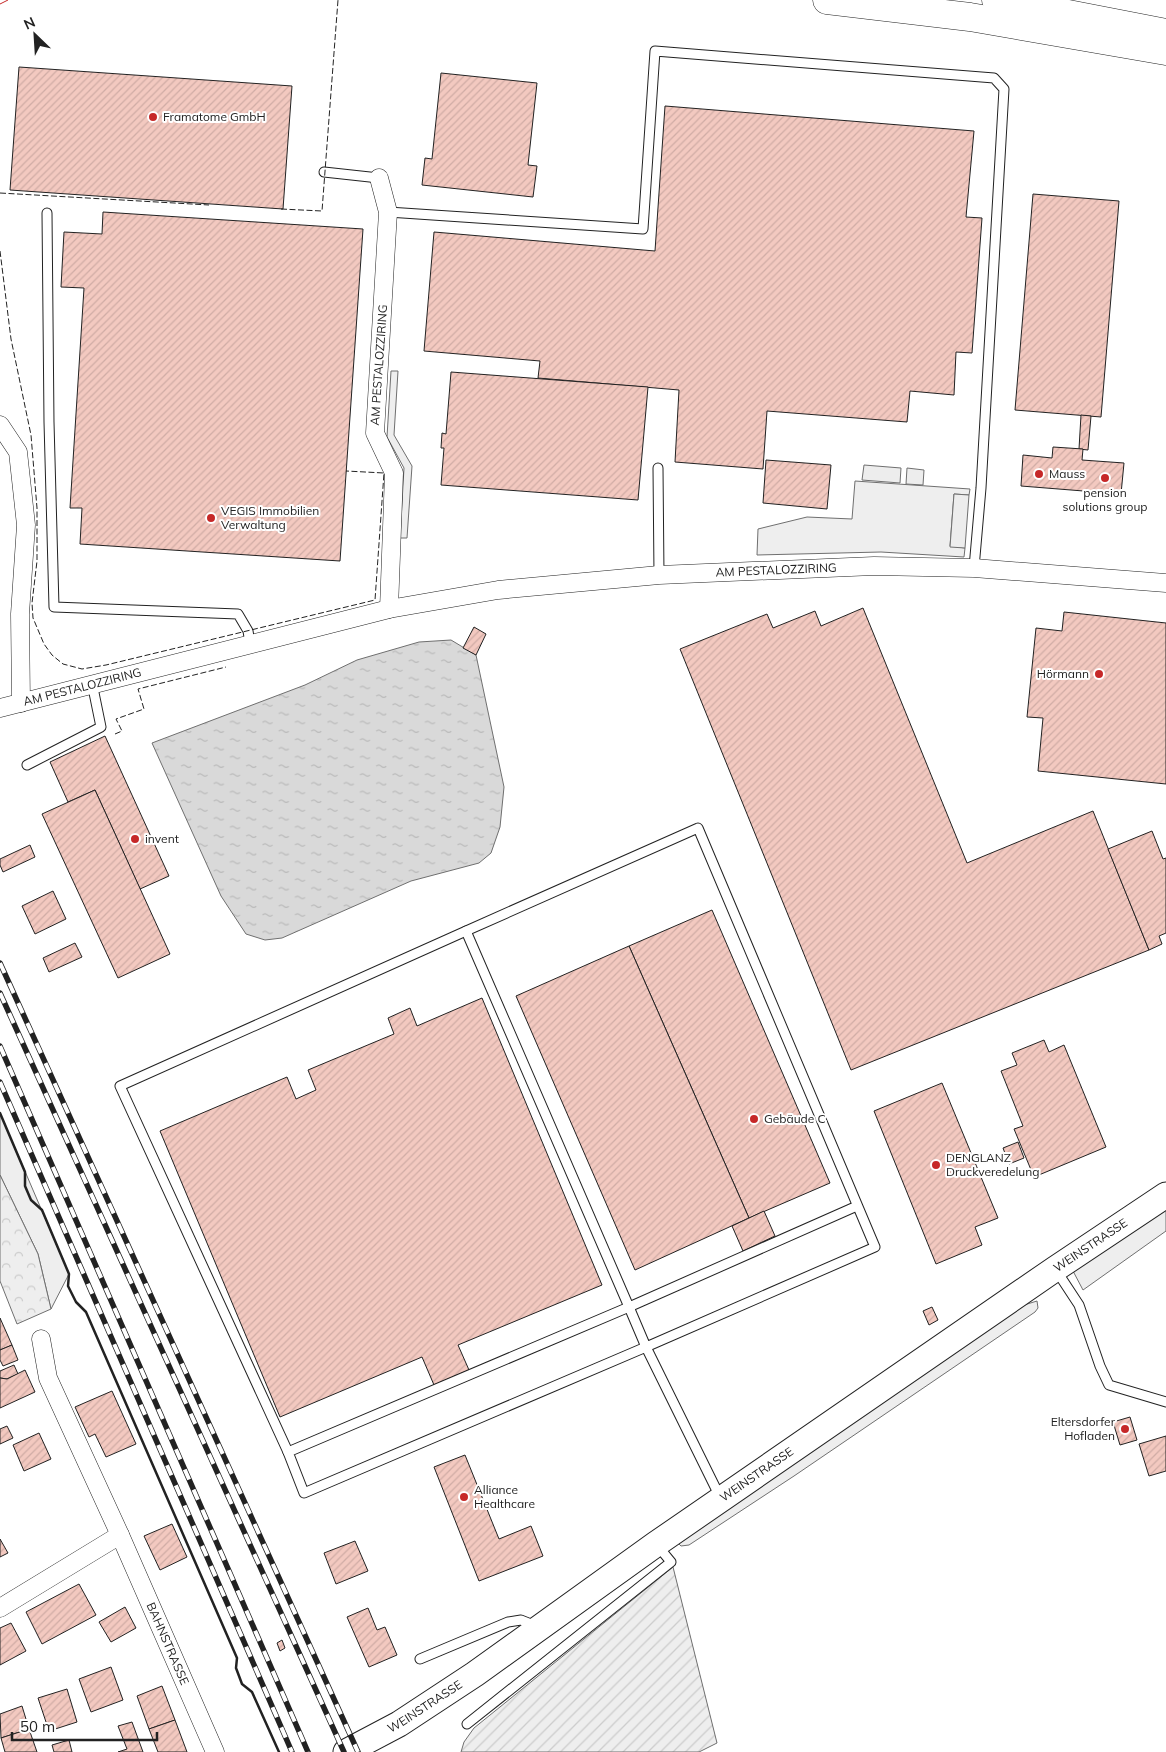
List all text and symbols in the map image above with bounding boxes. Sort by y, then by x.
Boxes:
north arrow [10,10,60,60]
text: N [21,13,38,34]
place label: Framatome GmbH [163,109,266,124]
marker: Framatome GmbH [147,111,159,123]
street label: AM PESTALOZZIRING [367,304,390,426]
place label: Mauss [1049,466,1085,481]
marker: Mauss [1033,468,1045,480]
marker: pension solutions group [1099,472,1111,484]
place label: pension solutions group [1062,485,1148,514]
place label: VEGIS Immobilien Verwaltung [221,503,319,532]
marker: VEGIS Immobilien Verwaltung [205,512,217,524]
street label: AM PESTALOZZIRING [715,560,837,580]
street label: AM PESTALOZZIRING [22,664,143,709]
place label: Hörmann [1037,666,1089,681]
marker: Hörmann [1093,668,1105,680]
place label: invent [145,831,179,846]
marker: invent [129,833,141,845]
place label: Gebäude C [764,1111,826,1126]
marker: Gebäude C [748,1113,760,1125]
place label: DENGLANZ Druckveredelung [946,1150,1040,1179]
marker: DENGLANZ Druckveredelung [930,1159,942,1171]
street label: WEINSTRASSE [1050,1215,1130,1275]
place label: Eltersdorfer Hofladen [1051,1414,1116,1443]
marker: Eltersdorfer Hofladen [1119,1423,1131,1435]
street label: WEINSTRASSE [717,1444,796,1505]
place label: Alliance Healthcare [474,1482,535,1511]
marker: Alliance Healthcare [458,1491,470,1503]
street label: BAHNSTRASSE [143,1600,193,1687]
street label: WEINSTRASSE [385,1677,465,1736]
scale bar [12,1710,158,1742]
text: 50 m [20,1717,55,1736]

